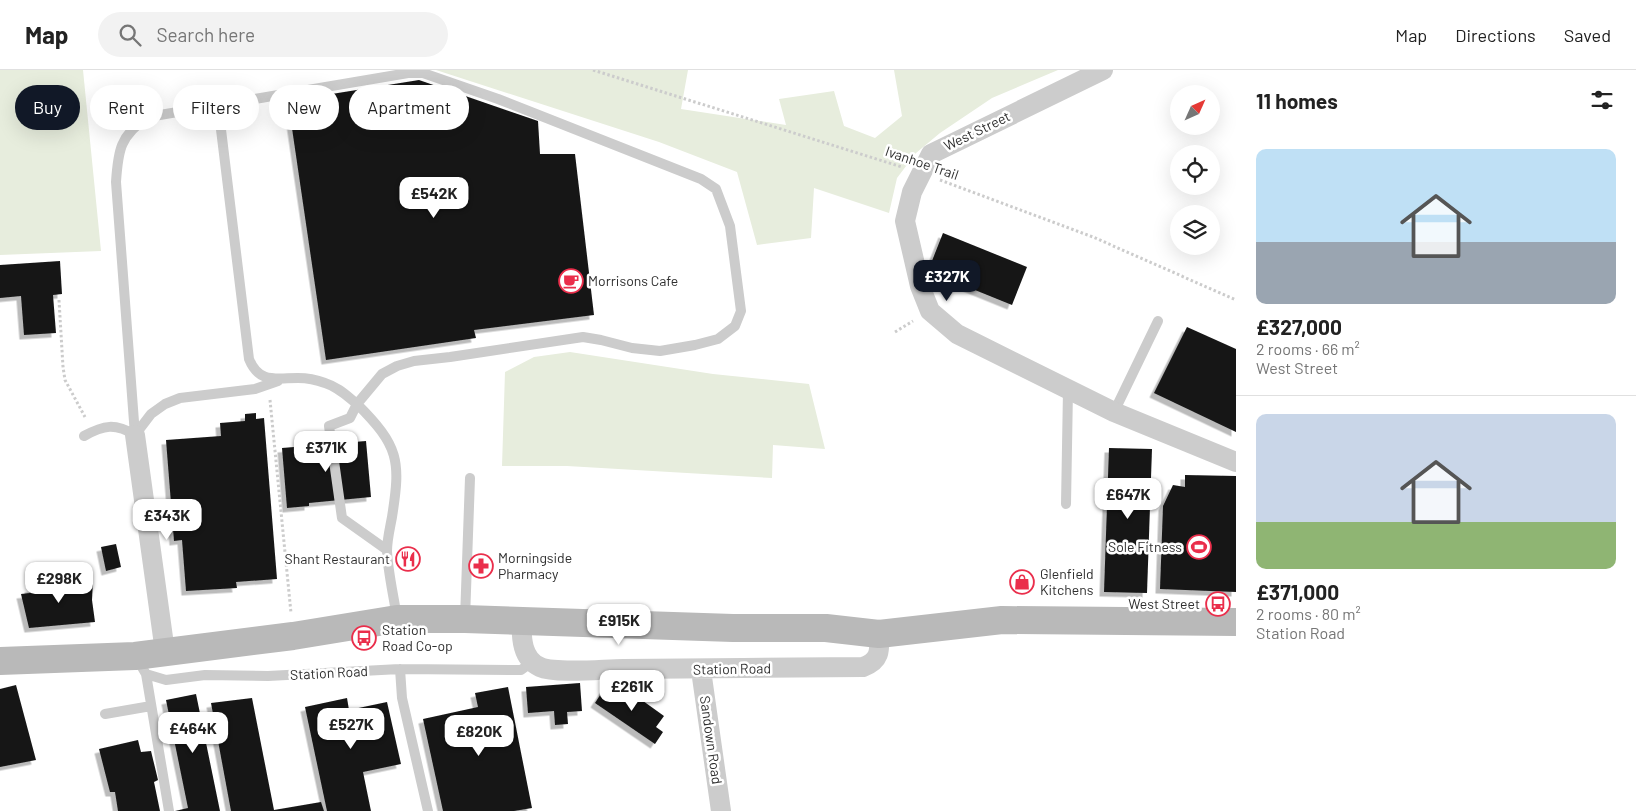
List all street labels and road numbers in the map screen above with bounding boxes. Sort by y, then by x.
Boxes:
street label: West Street [941,107,1013,154]
street label: Ivanhoe Trail [883,142,961,183]
street label: Station Road [693,659,771,678]
street label: Station Road [290,662,368,683]
street label: Sandown Road [697,695,726,785]

